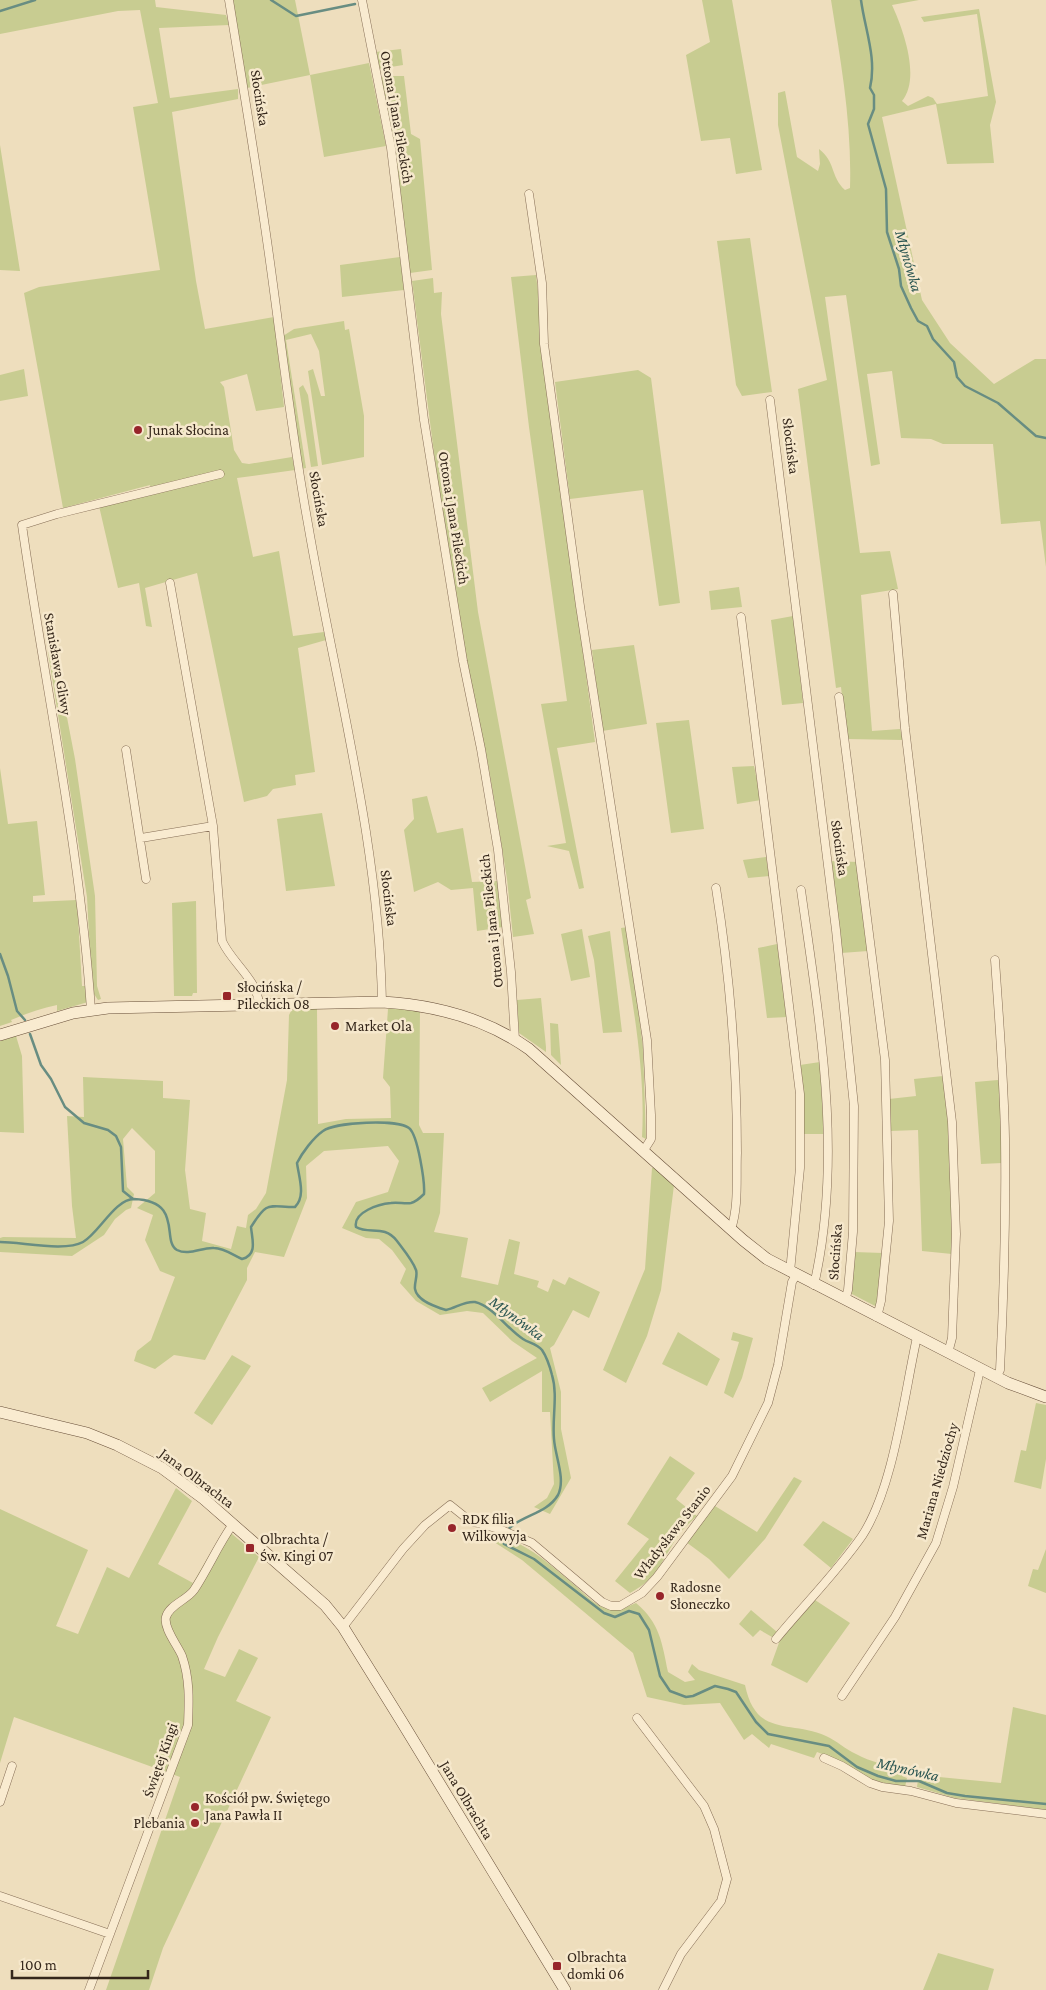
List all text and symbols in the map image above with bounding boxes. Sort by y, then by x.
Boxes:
street label: Ottona i Jana Pileckich [376,49,417,185]
street label: Słocińska [248,69,272,127]
water label: Młynówka [891,227,926,295]
street label: Słocińska [780,417,802,475]
place label: Junak Słocina [146,422,229,439]
marker: Junak Słocina [132,424,144,436]
street label: Ottona i Jana Pileckich [435,450,472,586]
street label: Słocińska [306,470,332,528]
street label: Stanisława Gliwy [40,612,75,717]
street label: Słocińska [828,819,852,877]
street label: Ottona i Jana Pileckich [476,853,507,989]
street label: Słocińska [378,869,400,927]
place label: Słocińska / Pileckich 08 [237,979,310,1012]
marker: Słocińska / Pileckich 08 [221,990,233,1002]
place label: Market Ola [345,1018,412,1034]
marker: Market Ola [329,1020,341,1032]
street label: Słocińska [825,1223,845,1281]
water label: Młynówka [485,1292,548,1345]
street label: Mariana Niedziochy [913,1421,962,1541]
street label: Jana Olbrachta [154,1444,237,1512]
street label: Władysława Stanio [630,1482,715,1583]
place label: RDK filia Wilkowyja [462,1511,527,1545]
marker: RDK filia Wilkowyja [446,1522,458,1534]
place label: Olbrachta / Św. Kingi 07 [260,1531,333,1565]
marker: Olbrachta / Św. Kingi 07 [244,1542,256,1554]
place label: Radosne Słoneczko [670,1579,730,1612]
marker: Radosne Słoneczko [654,1590,666,1602]
street label: Świętej Kingi [140,1720,181,1800]
water label: Młynówka [874,1753,941,1785]
street label: Jana Olbrachta [435,1756,497,1843]
place label: Kościół pw. Świętego Jana Pawła II [203,1790,330,1824]
marker: Kościół pw. Świętego Jana Pawła II [189,1801,201,1813]
place label: Plebania [133,1815,185,1831]
marker: Plebania [189,1817,201,1829]
scale bar [12,1948,149,1980]
place label: Olbrachta domki 06 [567,1949,627,1982]
text: 100 m [20,1957,57,1973]
marker: Olbrachta domki 06 [551,1960,563,1972]

